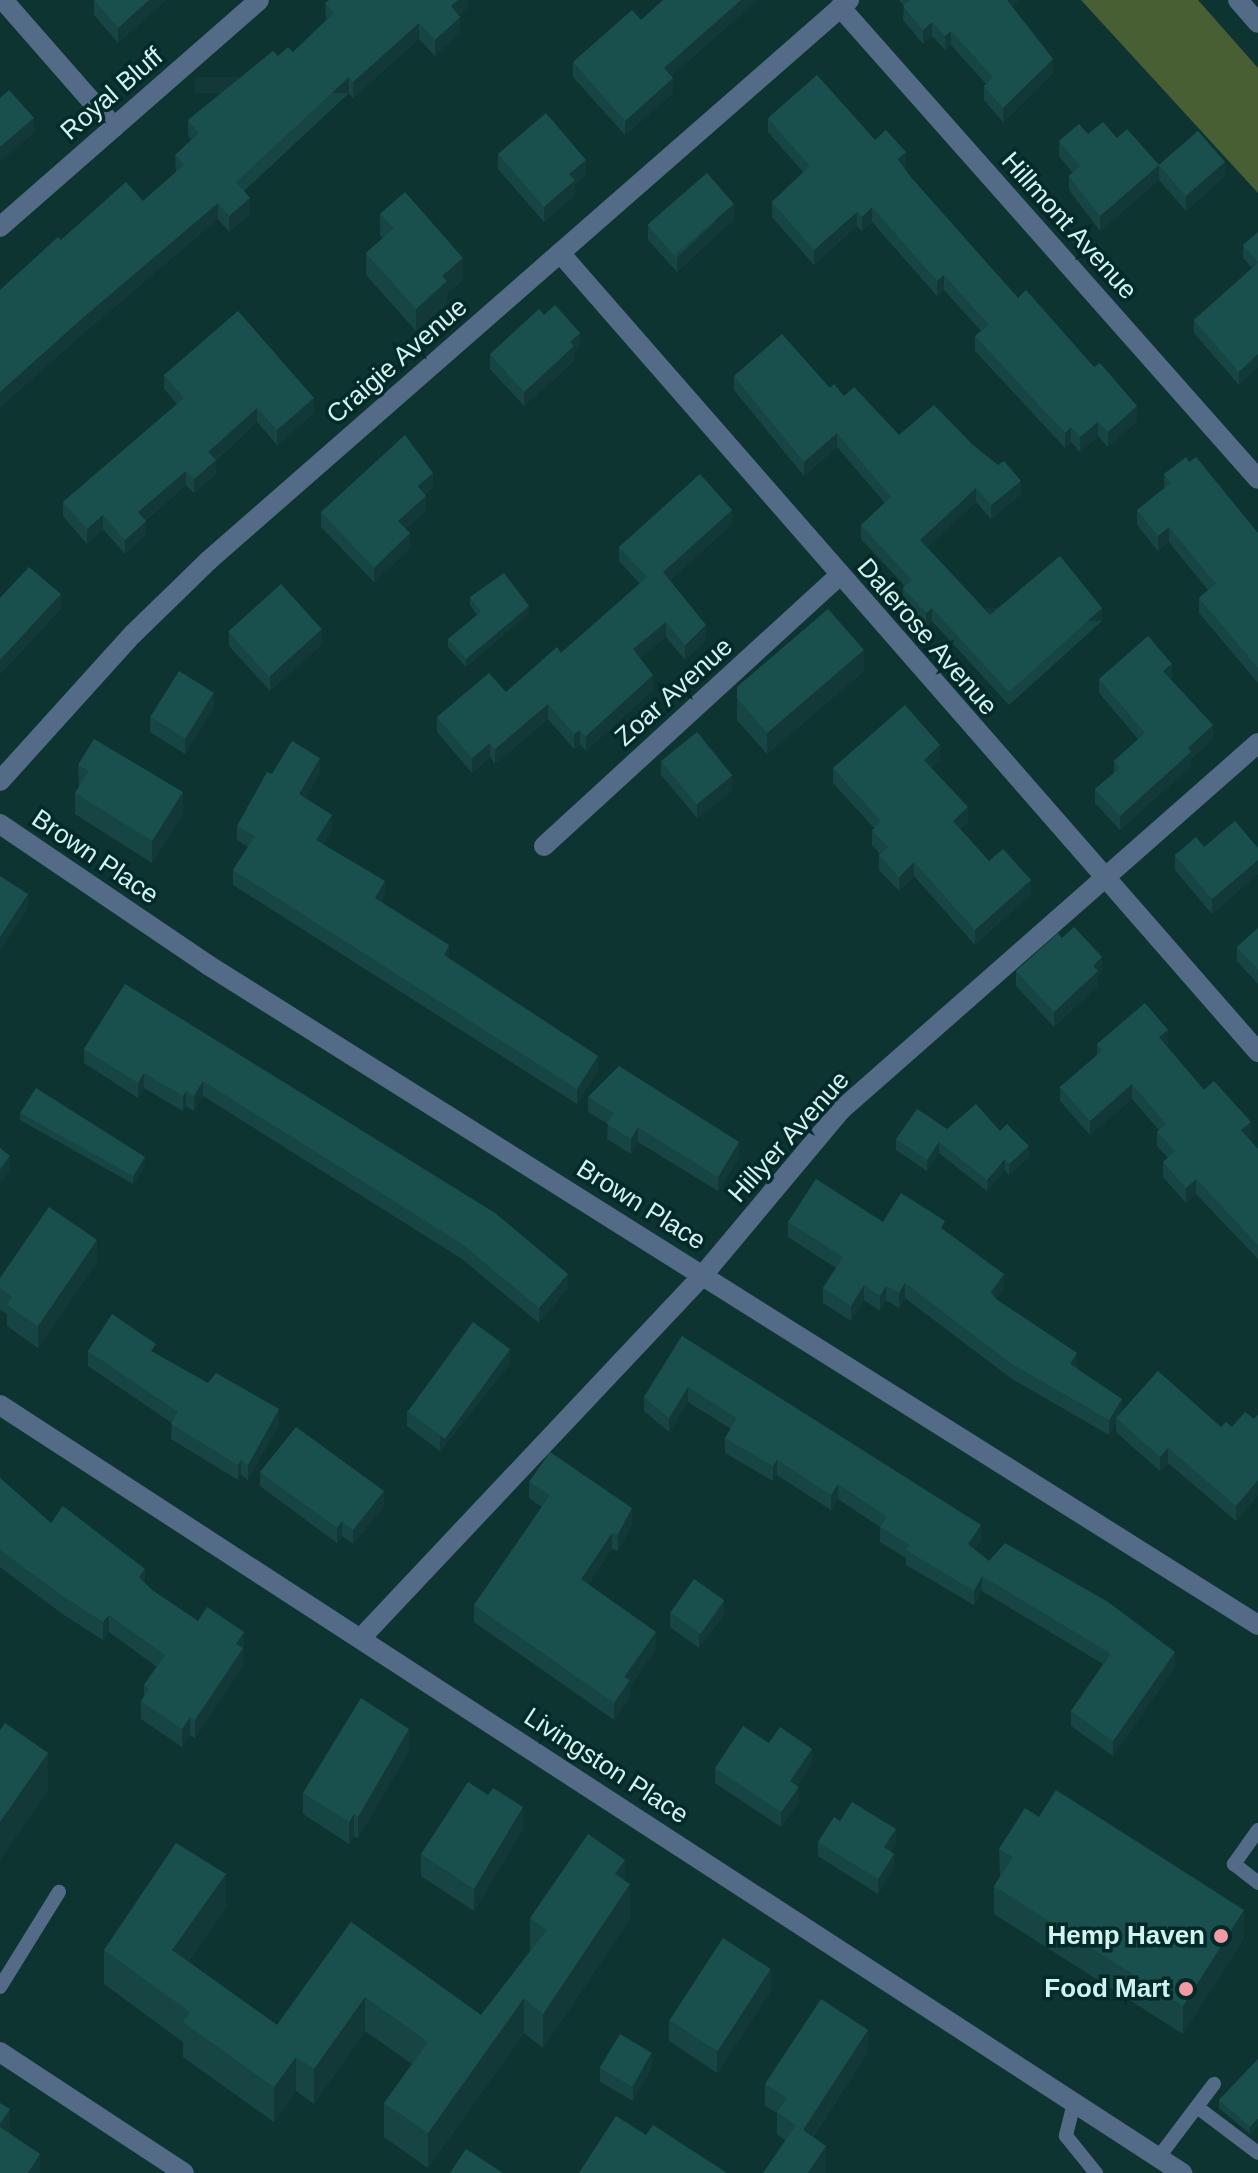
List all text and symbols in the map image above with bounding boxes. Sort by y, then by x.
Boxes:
street label: Royal Bluff [55,41,169,147]
street label: Hillmont Avenue [994,145,1144,307]
street label: Craigie Avenue [320,291,474,431]
street label: Dalerose Avenue [850,552,1004,722]
street label: Zoar Avenue [608,631,740,753]
street label: Brown Place [26,803,164,911]
street label: Hillyer Avenue [721,1064,857,1210]
street label: Brown Place [571,1153,711,1257]
street label: Livingston Place [518,1701,694,1831]
place label: Hemp Haven [1048,1920,1205,1952]
marker: Hemp Haven [1212,1927,1230,1945]
place label: Food Mart [1044,1973,1170,2005]
marker: Food Mart [1177,1980,1195,1998]

